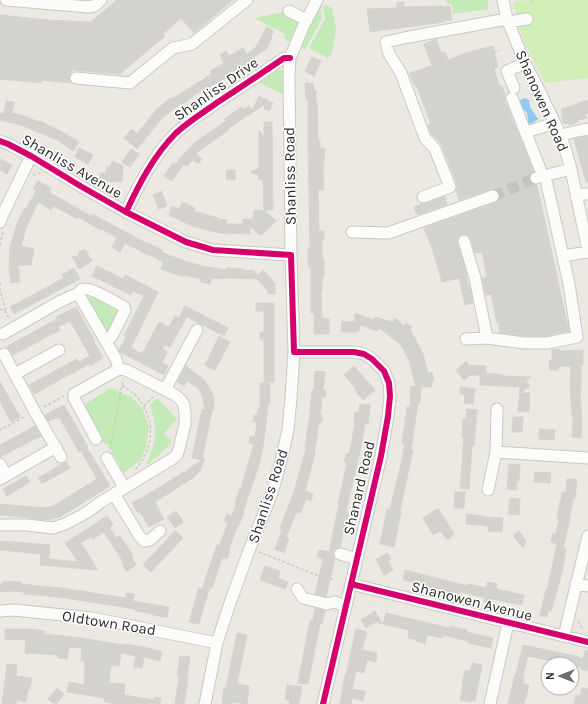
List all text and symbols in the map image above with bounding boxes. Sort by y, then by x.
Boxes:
street label: Shanowen Road [512,47,572,155]
street label: Shanliss Drive [171,53,261,125]
street label: Shanliss Road [280,127,300,225]
street label: Shanliss Avenue [19,130,125,202]
street label: Shanard Road [339,439,379,537]
street label: Shanliss Road [244,447,292,545]
street label: Shanowen Avenue [410,577,534,625]
street label: Oldtown Road [61,607,157,639]
north arrow [540,656,580,696]
text: N [544,672,557,680]

